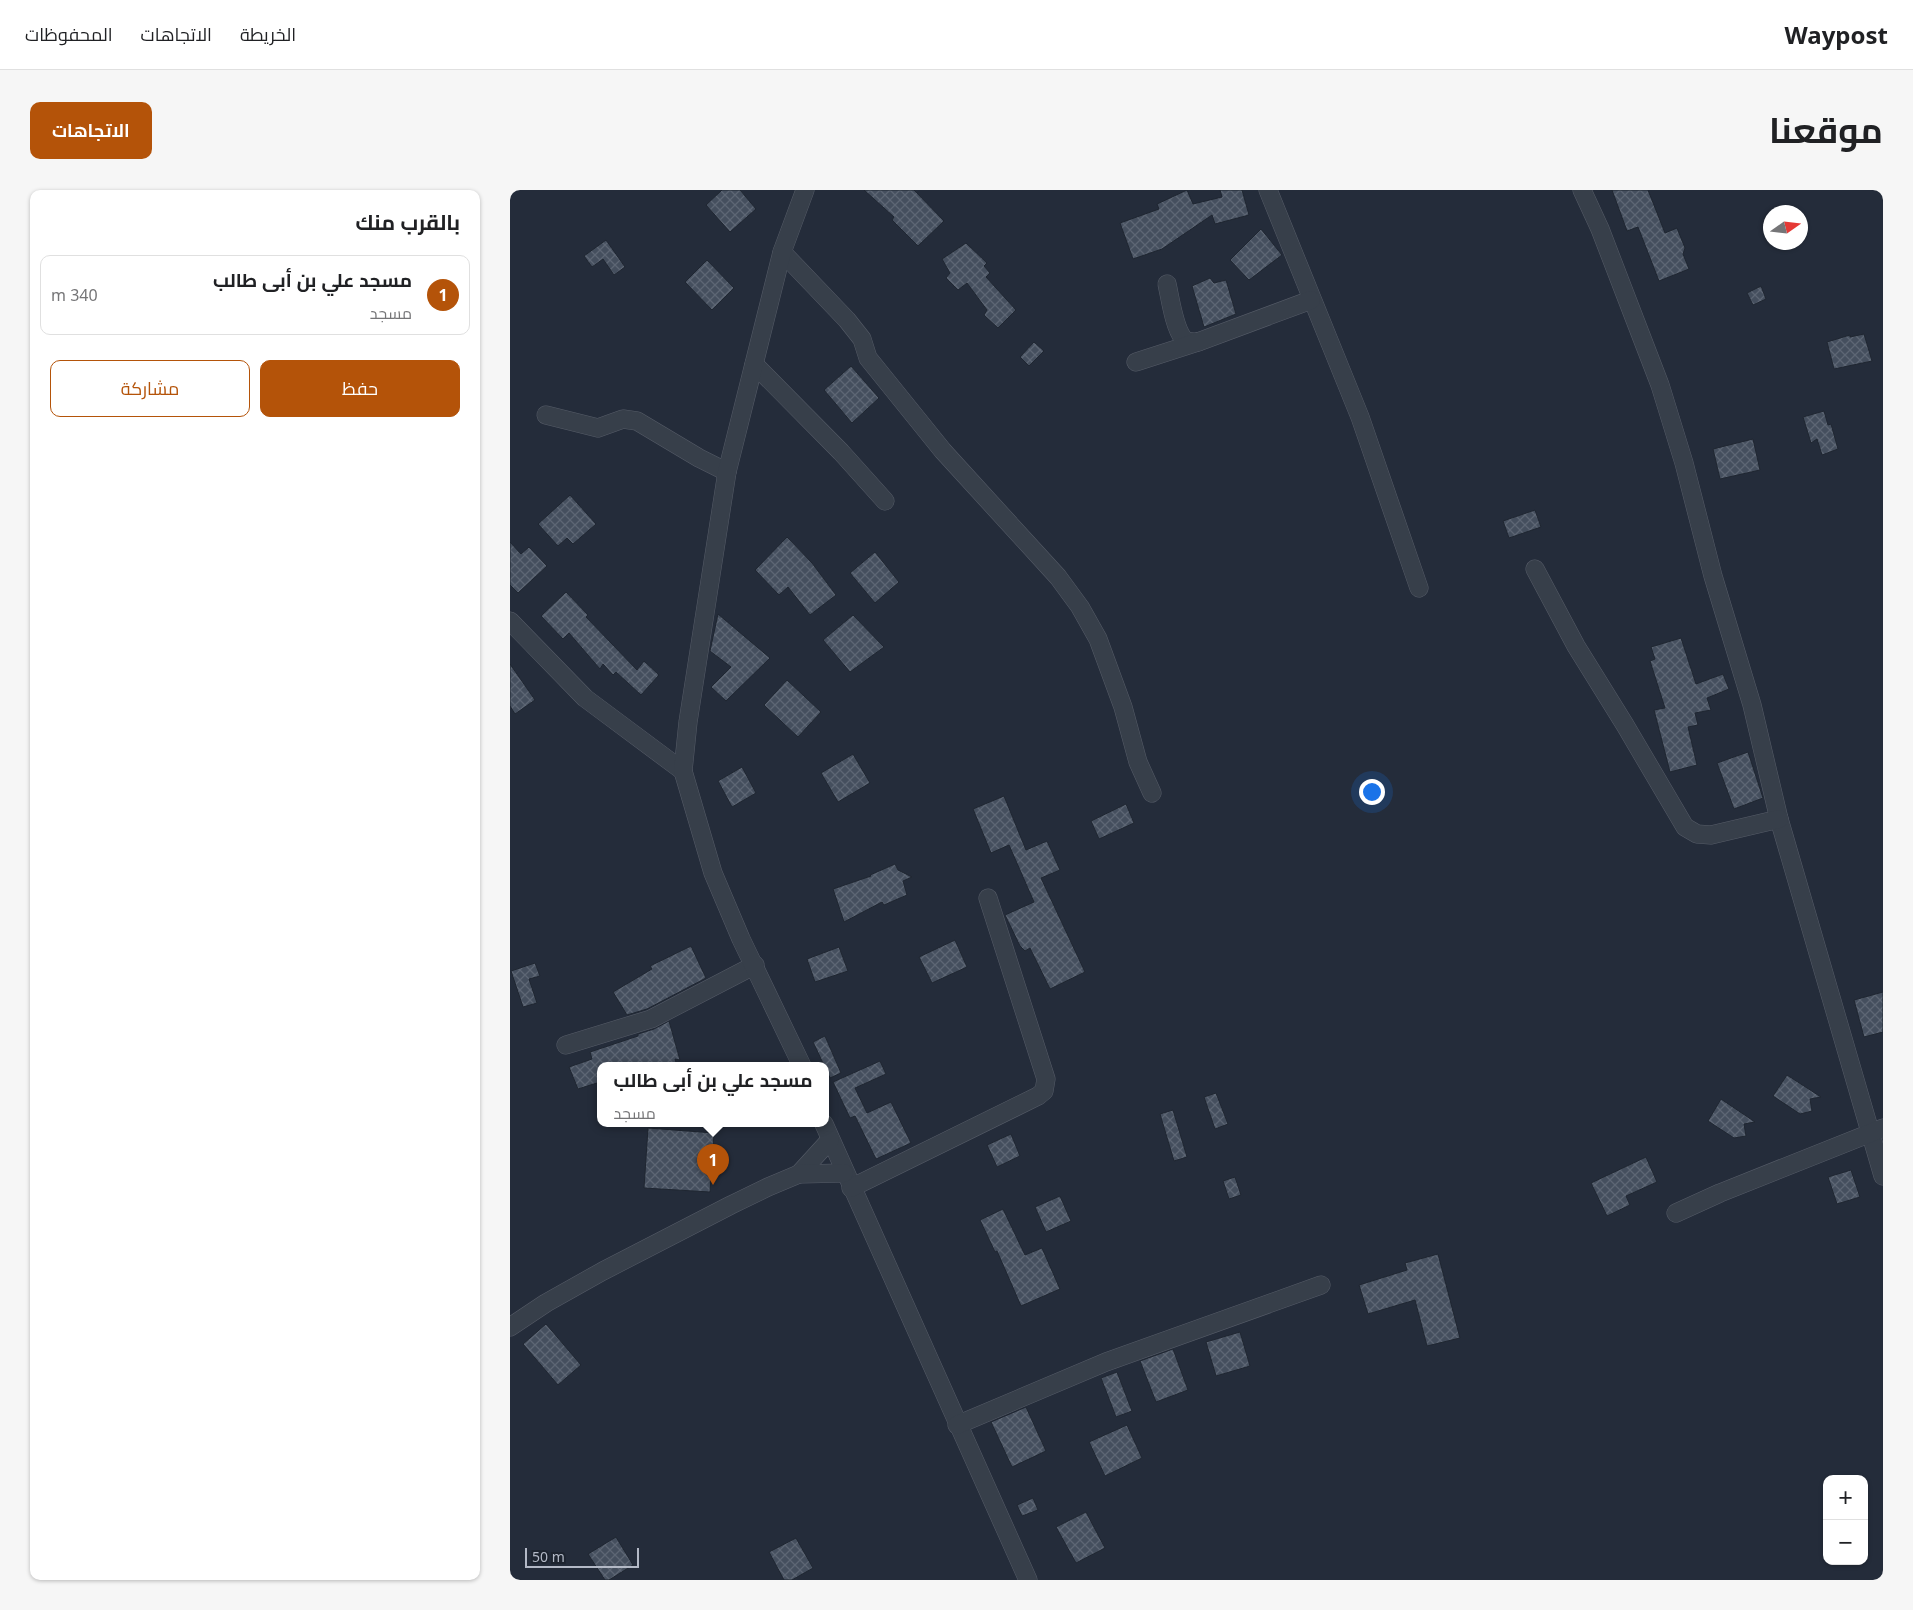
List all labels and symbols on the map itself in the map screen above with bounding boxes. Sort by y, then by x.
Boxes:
north arrow [1763,205,1808,250]
your location [1359,779,1385,805]
pin: 1 [697,1144,729,1185]
scale bar [525,1545,639,1568]

